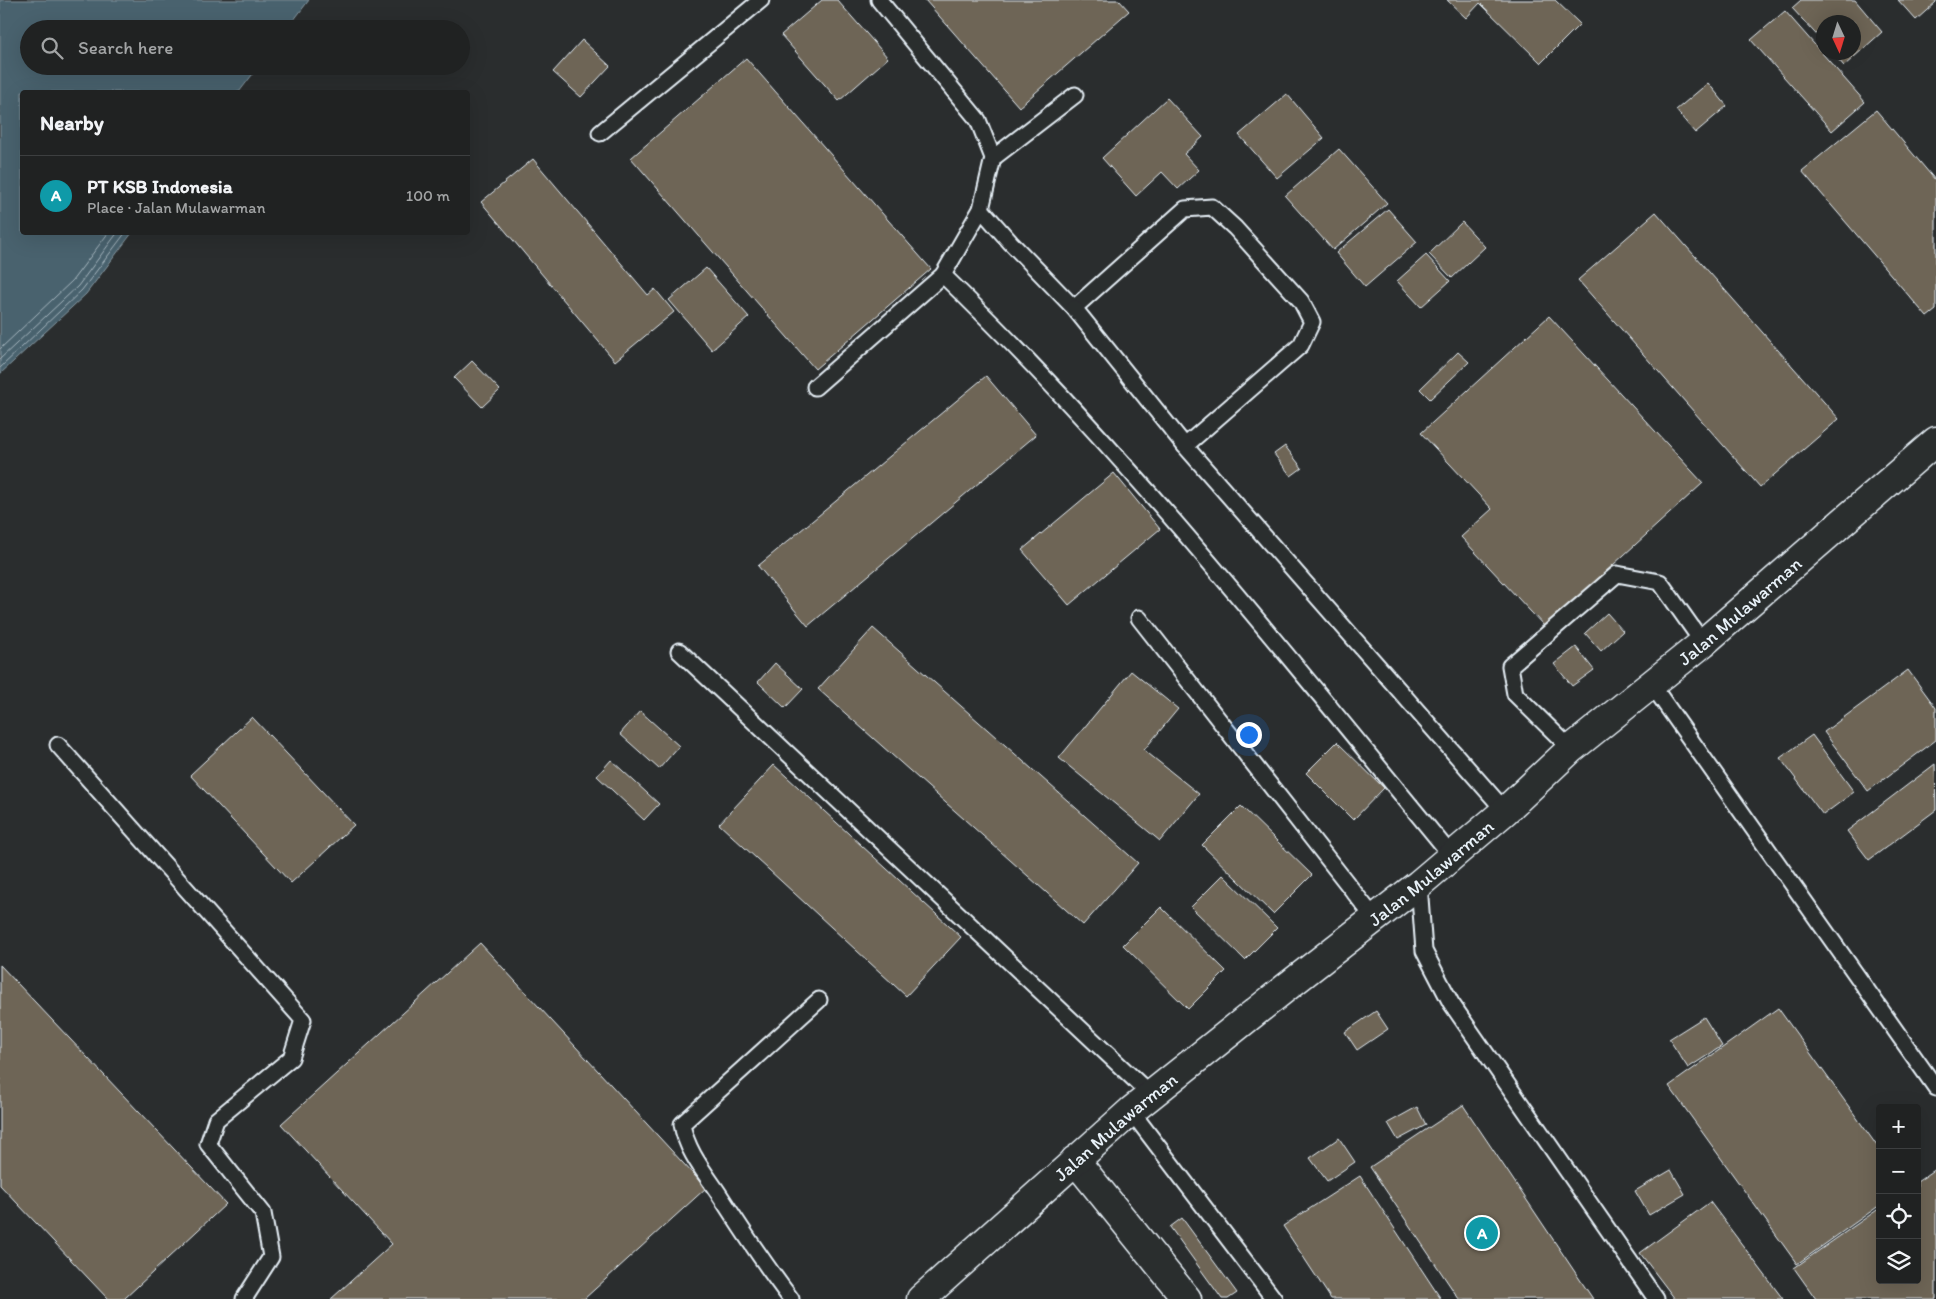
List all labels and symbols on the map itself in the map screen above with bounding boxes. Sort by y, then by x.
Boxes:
north arrow [1816,15,1861,60]
street label: Jalan Mulawarman [1673,551,1806,670]
your location [1236,722,1262,748]
street label: Jalan Mulawarman [1364,814,1498,931]
street label: Jalan Mulawarman [1049,1067,1182,1186]
pin: A [1466,1214,1498,1252]

